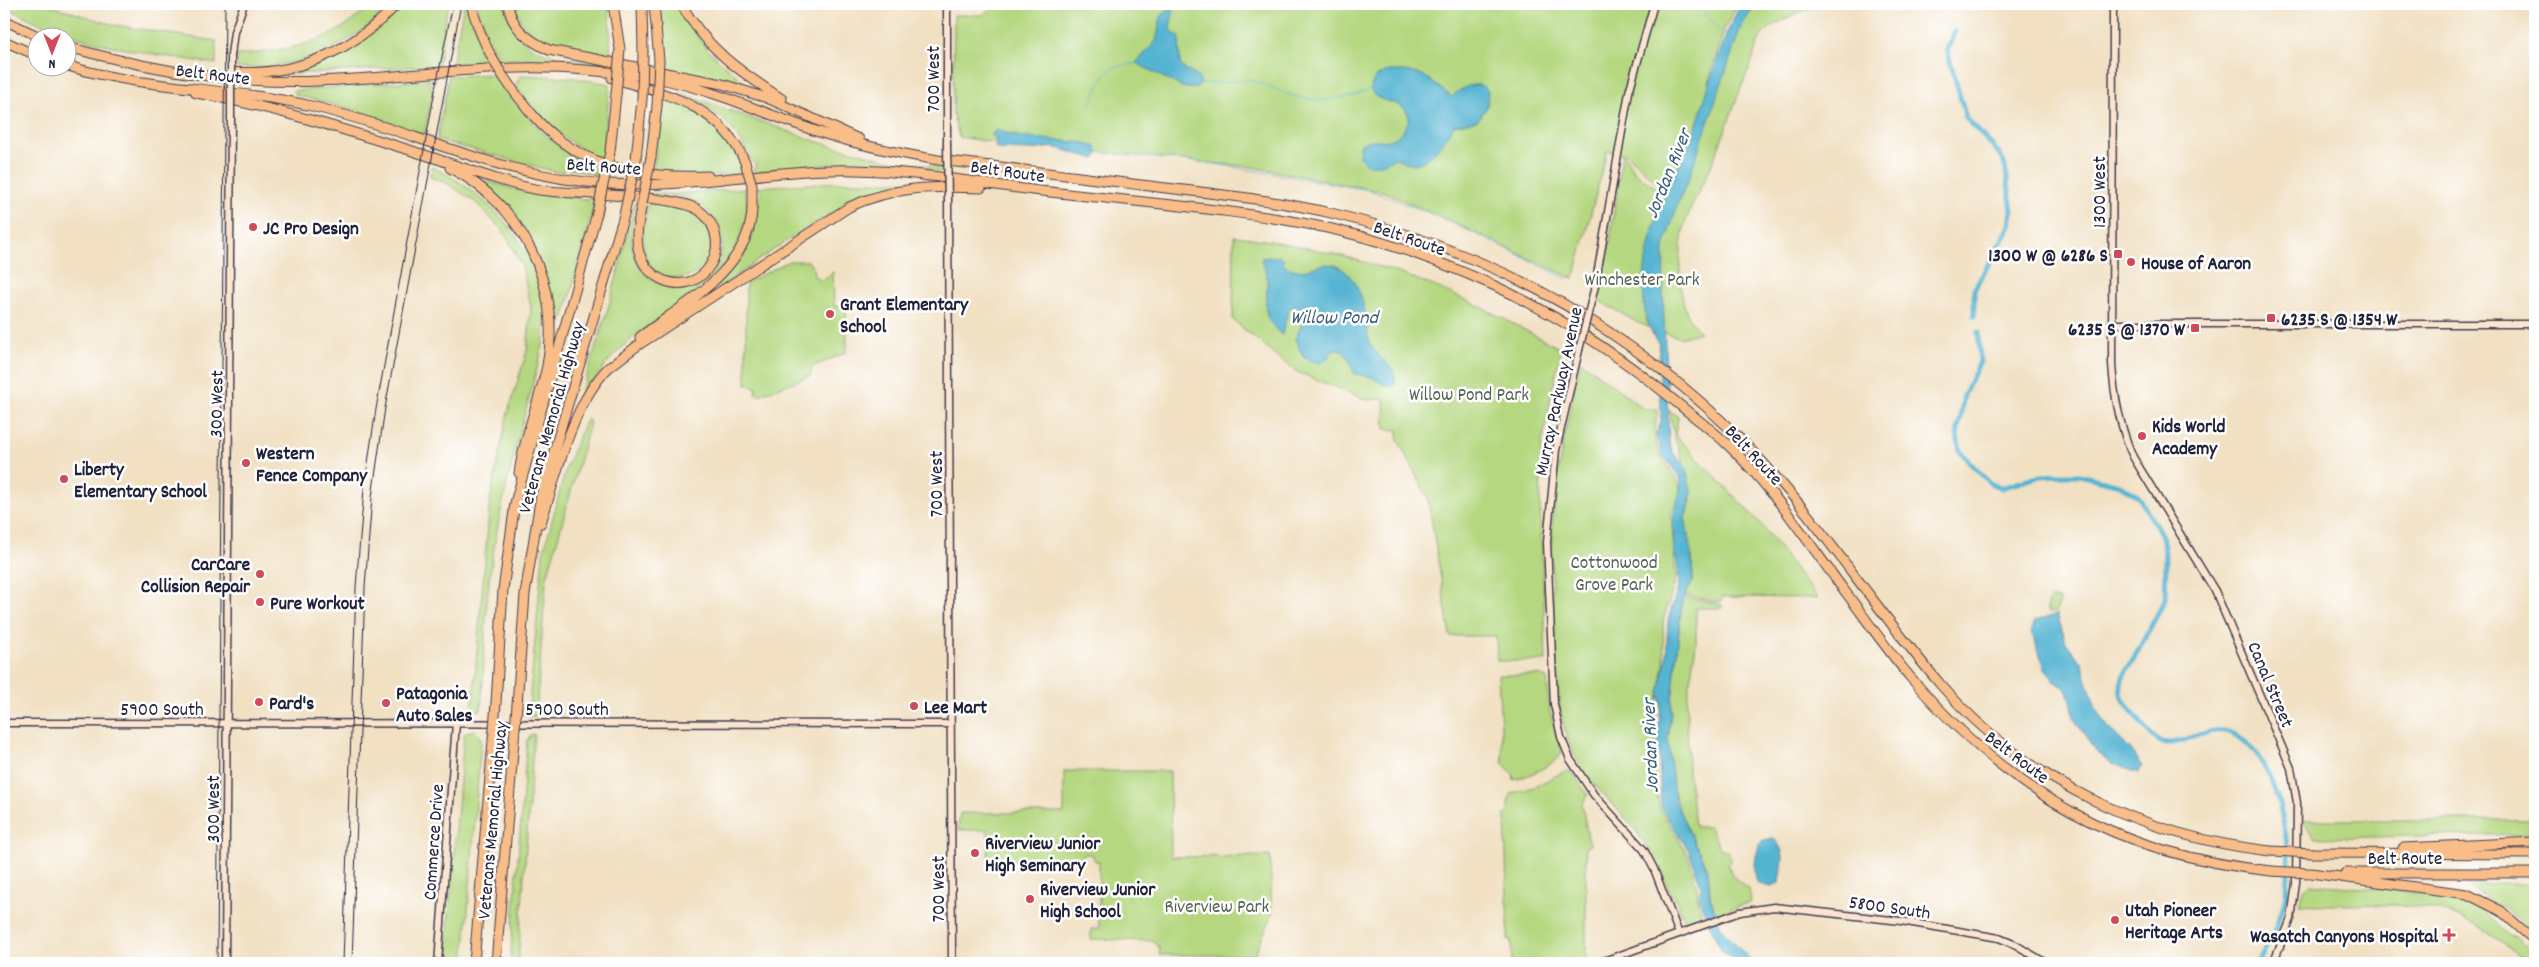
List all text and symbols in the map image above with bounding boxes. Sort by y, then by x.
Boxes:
north arrow [28,28,78,78]
street label: 700 West [922,46,949,112]
text: N [48,53,55,73]
street label: Belt Route [174,59,251,94]
water label: Jordan River [1639,123,1701,223]
street label: Belt Route [566,152,642,185]
street label: Belt Route [969,155,1046,192]
street label: 1300 West [2088,156,2115,228]
street label: Belt Route [1369,215,1448,265]
place label: JC Pro Design [263,217,359,244]
marker: JC Pro Design [247,221,259,233]
place label: 1300 W @ 6286 S [1988,244,2108,271]
marker: 1300 W @ 6286 S [2112,248,2124,260]
place label: House of Aaron [2141,252,2251,279]
marker: House of Aaron [2125,256,2137,268]
park label: Winchester Park [1584,268,1700,295]
place label: Grant Elementary School [840,293,969,342]
water label: Willow Pond [1290,305,1380,333]
street label: Murray Parkway Avenue [1529,305,1592,479]
marker: Grant Elementary School [824,308,836,320]
place label: 6235 S @ 1354 W [2281,308,2398,335]
marker: 6235 S @ 1354 W [2265,312,2277,324]
place label: 6235 S @ 1370 W [2068,318,2186,345]
street label: Veterans Memorial Highway [513,319,594,517]
marker: 6235 S @ 1370 W [2189,322,2201,334]
street label: 300 West [204,370,233,438]
park label: Willow Pond Park [1409,383,1529,410]
place label: Kids World Academy [2152,415,2225,464]
street label: Belt Route [1717,420,1788,493]
marker: Kids World Academy [2136,430,2148,442]
place label: Western Fence Company [256,442,368,491]
street label: 700 West [925,451,952,517]
marker: Western Fence Company [240,457,252,469]
place label: Liberty Elementary School [74,458,207,507]
marker: Liberty Elementary School [58,473,70,485]
park label: Cottonwood Grove Park [1570,551,1658,600]
place label: CarCare Collision Repair [141,553,251,602]
marker: CarCare Collision Repair [254,568,266,580]
place label: Pure Workout [270,592,364,619]
marker: Pure Workout [254,596,266,608]
street label: Canal Street [2239,638,2299,733]
place label: Patagonia Auto Sales [396,682,473,731]
place label: Pard's [269,692,314,719]
marker: Pard's [253,696,265,708]
place label: Lee Mart [924,696,987,723]
water label: Jordan River [1636,696,1668,793]
marker: Patagonia Auto Sales [380,697,392,709]
street label: 5900 South [120,698,204,725]
street label: 5900 South [525,698,609,725]
marker: Lee Mart [908,700,920,712]
street label: Veterans Memorial Highway [472,720,517,920]
street label: Belt Route [1978,726,2054,792]
street label: 300 West [202,775,229,843]
street label: Commerce Drive [418,783,453,901]
place label: Riverview Junior High Seminary [985,832,1101,881]
marker: Riverview Junior High Seminary [969,847,981,859]
street label: Belt Route [2368,847,2442,874]
street label: 700 West [927,856,954,922]
place label: Riverview Junior High School [1040,878,1156,927]
street label: 5800 South [1847,890,1932,929]
marker: Riverview Junior High School [1024,893,1036,905]
park label: Riverview Park [1165,895,1270,922]
place label: Utah Pioneer Heritage Arts [2125,899,2223,948]
marker: Utah Pioneer Heritage Arts [2109,914,2121,926]
place label: Wasatch Canyons Hospital [2250,925,2438,952]
marker: Wasatch Canyons Hospital [2442,928,2456,942]

